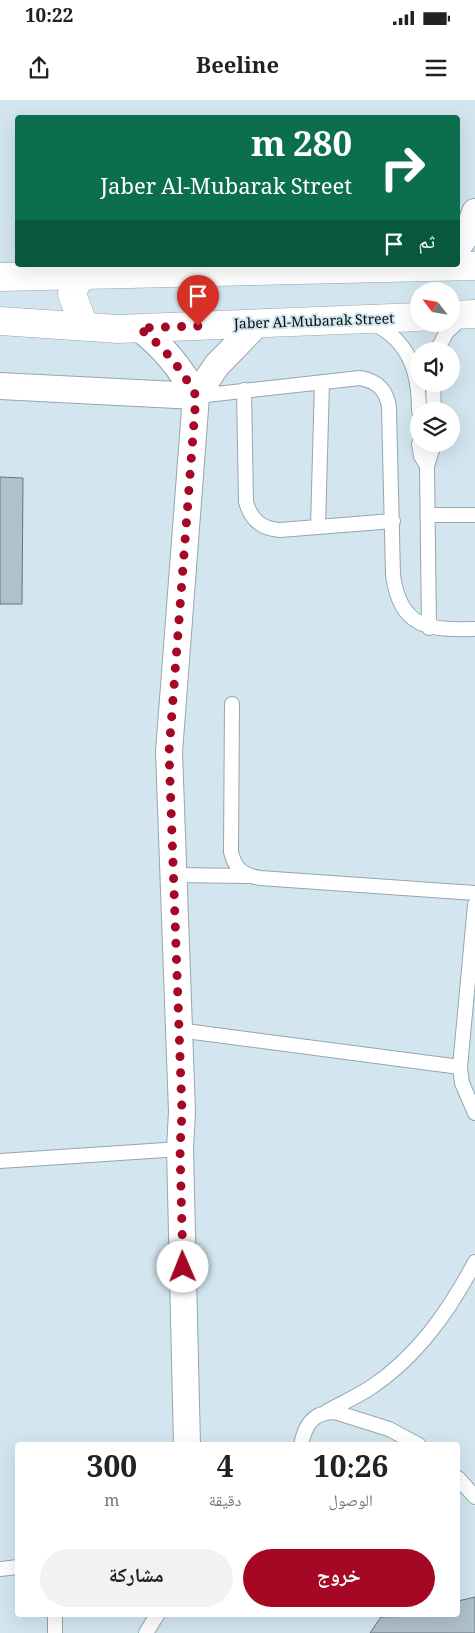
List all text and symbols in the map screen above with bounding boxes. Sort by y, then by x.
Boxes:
text: 10:22 [25,2,73,34]
text: Beeline [196,49,279,87]
icon: share [25,54,53,82]
icon: menu [422,54,450,82]
text: 280 m [251,119,352,178]
icon: right [370,135,435,200]
text: Jaber Al-Mubarak Street [100,170,352,208]
text: ثم [418,228,435,260]
icon: arrive [380,230,408,258]
pin [177,275,219,326]
icon: arrive [184,282,212,310]
north arrow [410,282,460,332]
map controls [410,282,460,452]
street label: Jaber Al-Mubarak Street [233,308,395,338]
button: sound [410,342,460,392]
button: layers [410,402,460,452]
position arrow [156,1240,208,1292]
text: 300 [87,1445,137,1496]
text: 4 [217,1445,233,1496]
text: 10:26 [313,1445,388,1496]
text: m [104,1489,119,1516]
text: دقيقة [209,1489,241,1516]
text: الوصول [329,1489,373,1516]
button: مشاركة [40,1549,233,1607]
button: خروج [243,1549,435,1607]

